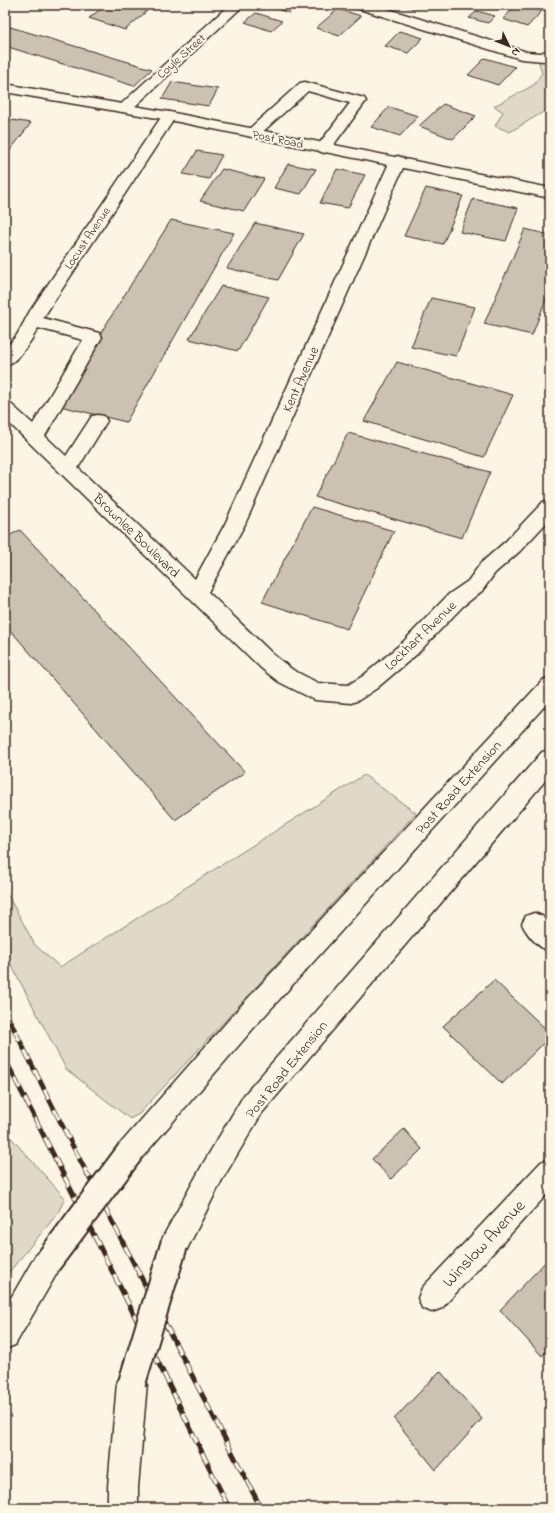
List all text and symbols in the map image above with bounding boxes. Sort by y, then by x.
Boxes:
north arrow [489,26,529,66]
street label: Coyle Street [153,30,211,84]
text: N [507,44,524,60]
street label: Post Road [251,126,305,154]
street label: Locust Avenue [60,203,116,273]
street label: Kent Avenue [278,343,325,416]
street label: Brownlee Boulevard [87,488,184,583]
street label: Lockhart Avenue [380,596,462,676]
street label: Post Road Extension [411,736,507,840]
street label: Post Road Extension [241,1017,333,1123]
street label: Winslow Avenue [437,1194,532,1294]

